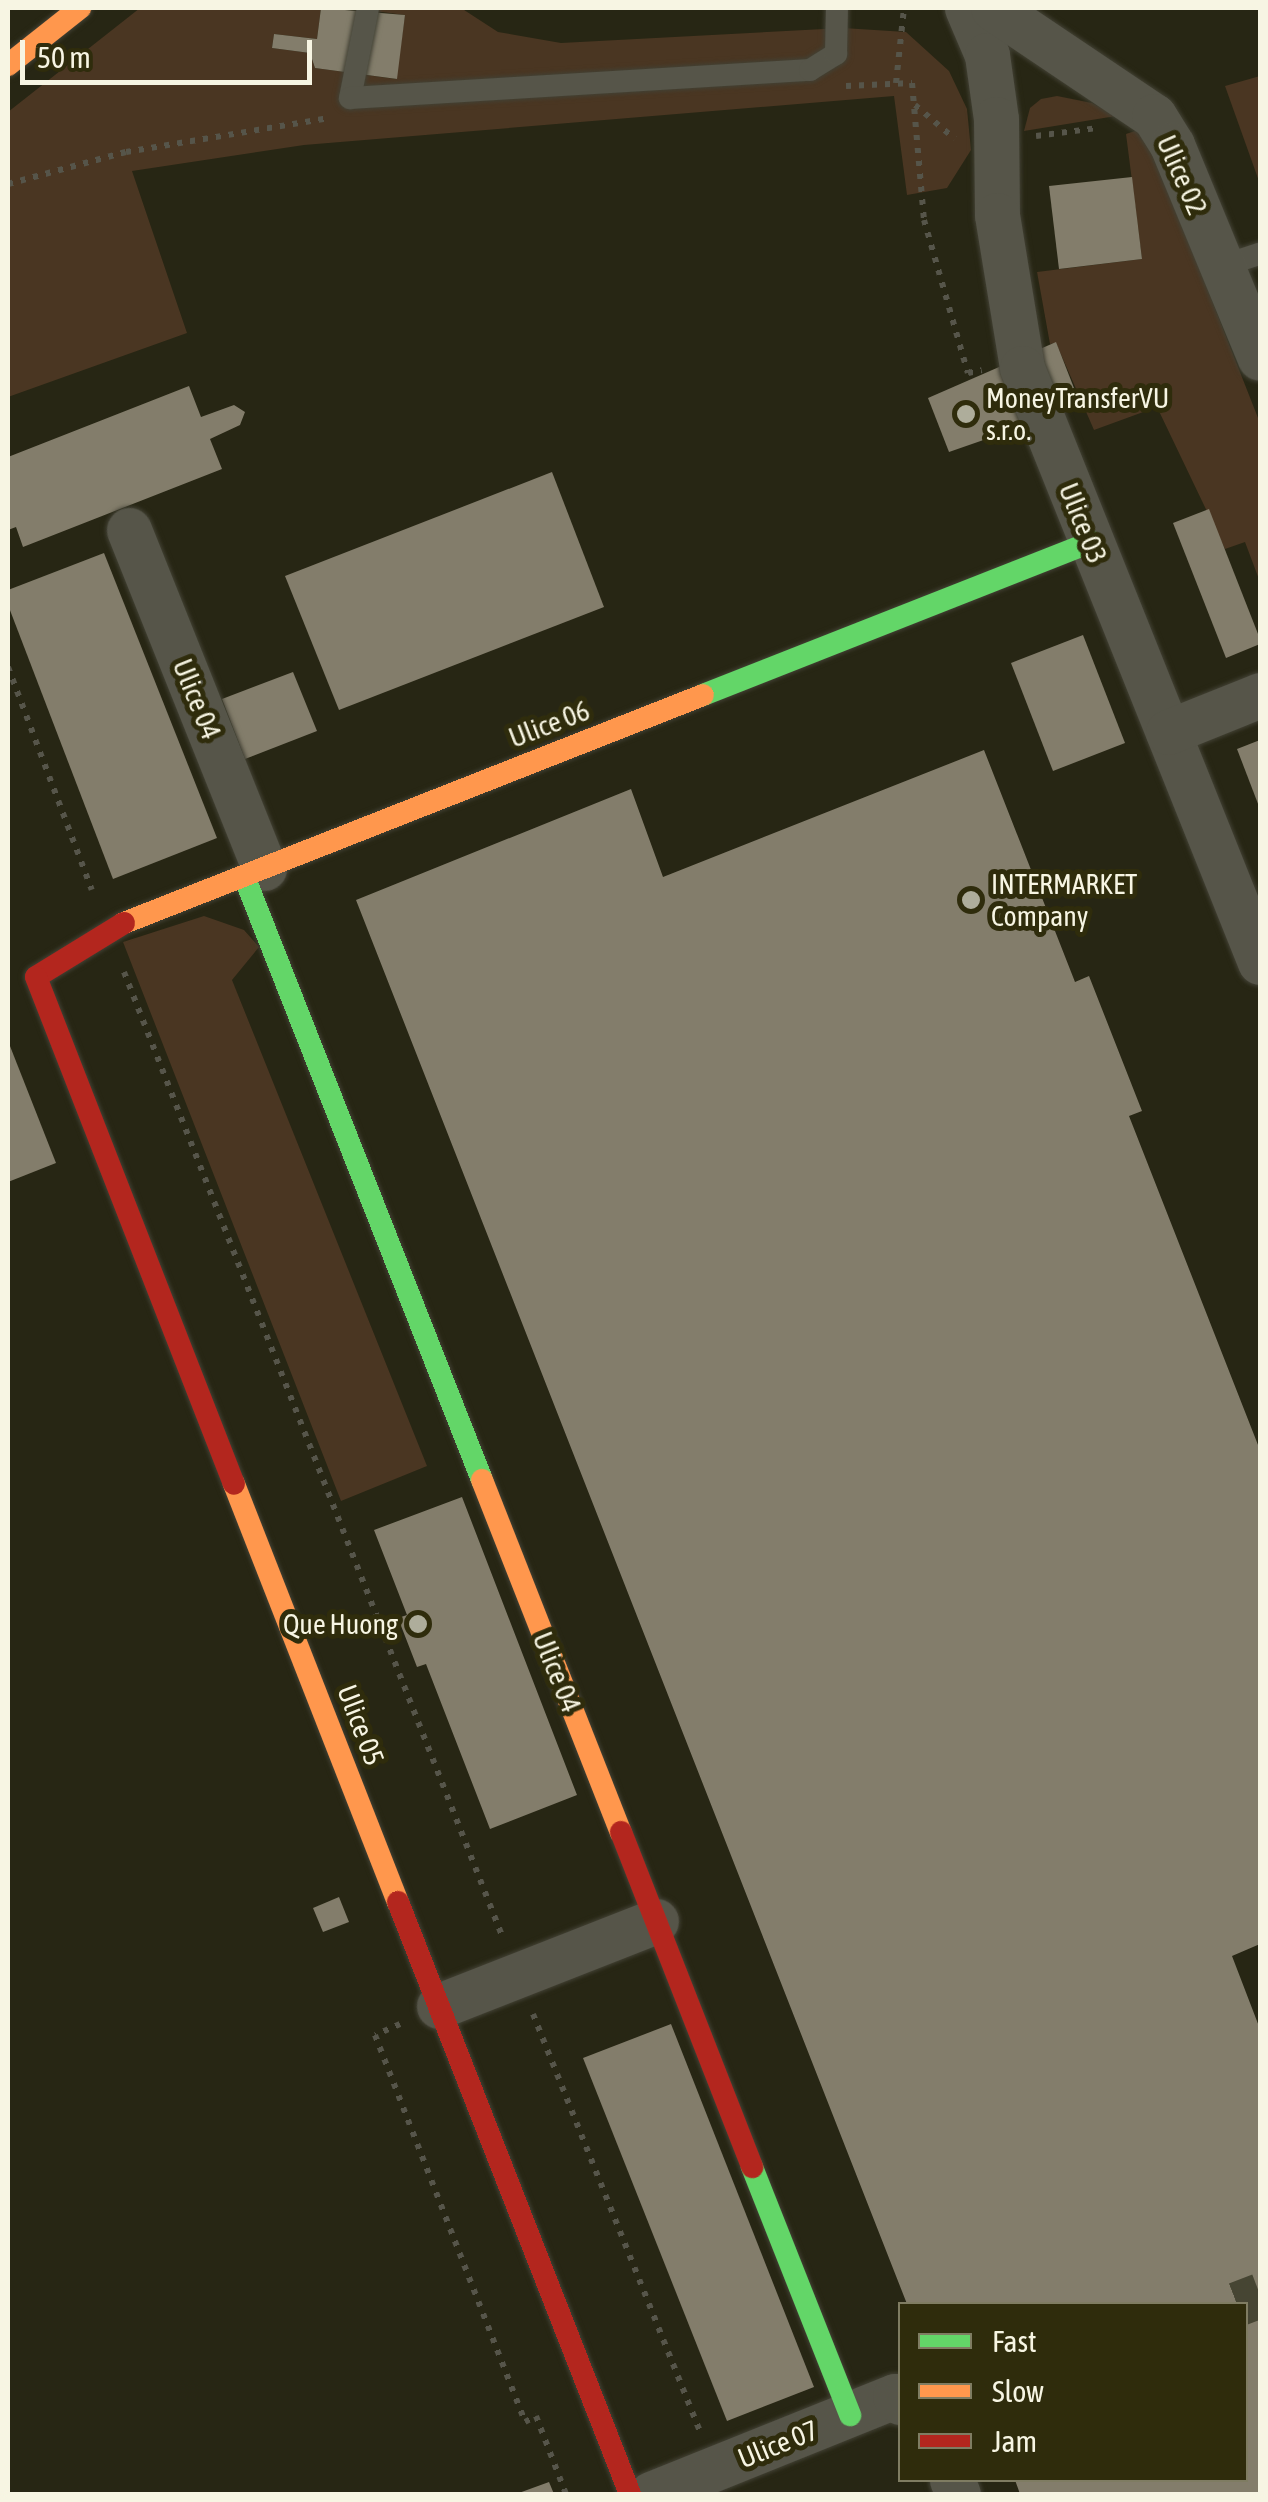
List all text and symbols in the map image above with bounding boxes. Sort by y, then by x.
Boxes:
scale bar [25,20,318,82]
text: 50 m [37,40,91,74]
street label: Ulice 02 [1150,130,1214,220]
place label: MoneyTransferVU s.r.o. [986,381,1169,447]
marker: MoneyTransferVU s.r.o. [955,403,977,425]
street label: Ulice 03 [1052,478,1114,568]
street label: Ulice 04 [166,654,228,744]
street label: Ulice 06 [504,693,594,755]
place label: INTERMARKET Company [991,867,1137,933]
marker: INTERMARKET Company [960,889,982,911]
place label: Que Huong [283,1607,398,1641]
marker: Que Huong [407,1613,429,1635]
street label: Ulice 04 [526,1627,588,1717]
street label: Ulice 05 [330,1680,392,1770]
legend [898,2302,1248,2482]
text: Fast [992,2324,1037,2358]
text: Slow [992,2374,1044,2408]
street label: Ulice 07 [733,2413,823,2475]
text: Jam [992,2424,1037,2458]

